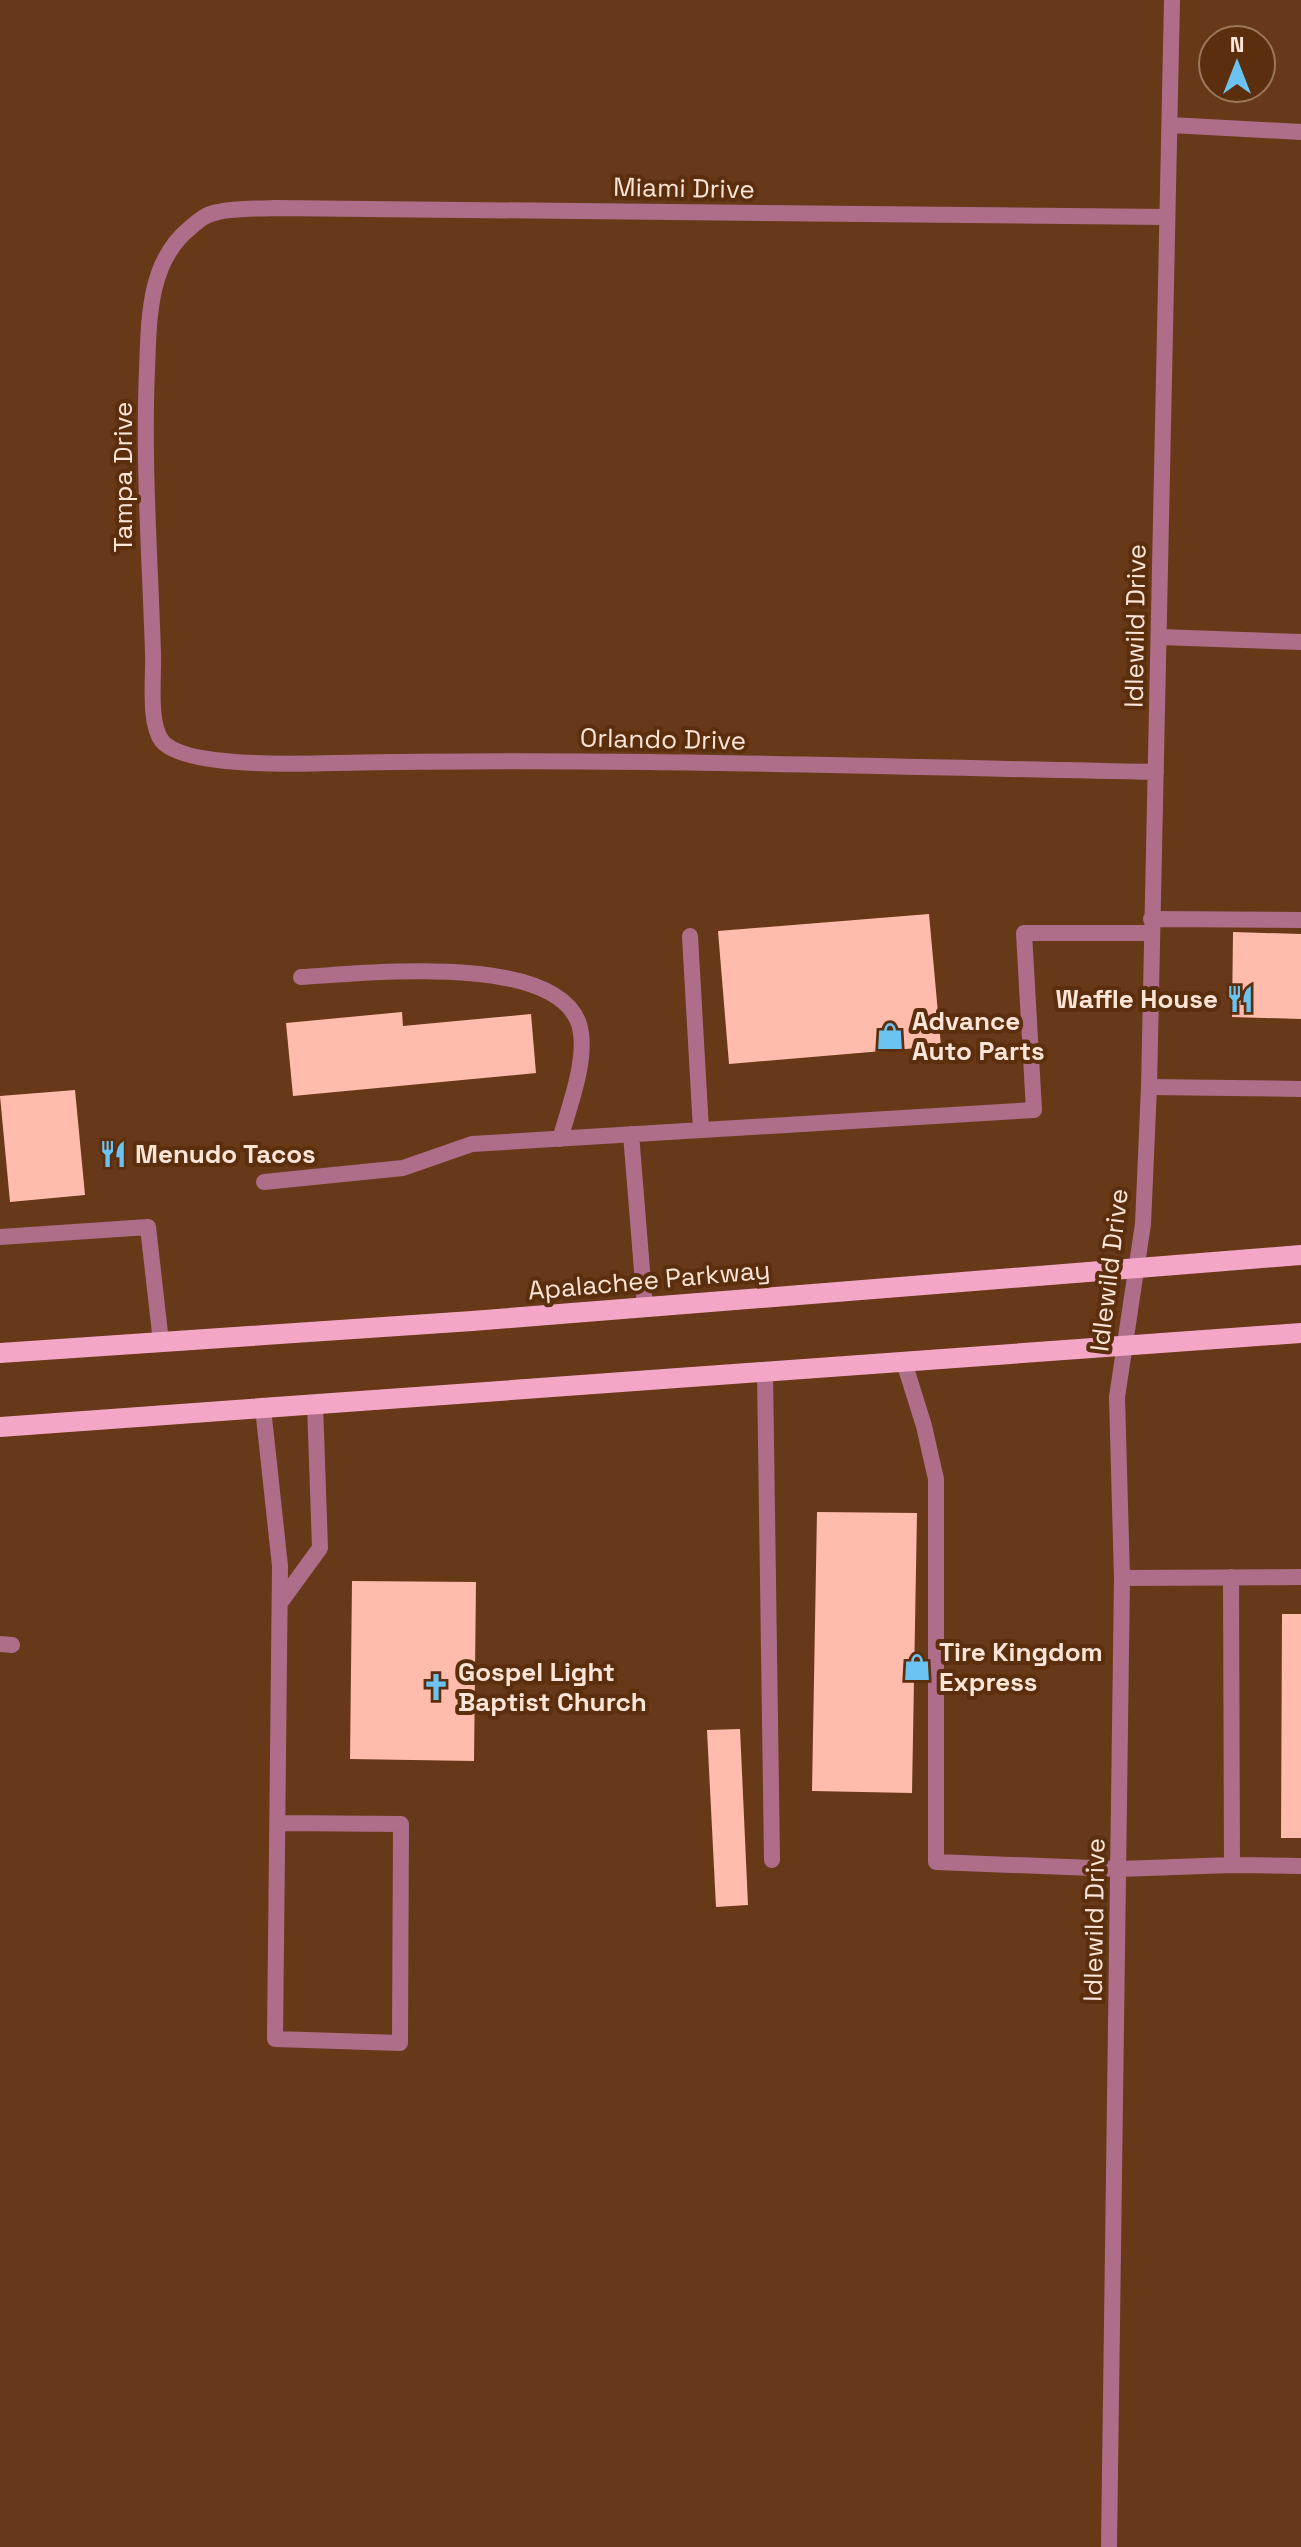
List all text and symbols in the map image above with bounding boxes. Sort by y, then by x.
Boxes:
north arrow [1197,24,1277,104]
text: N [1230,30,1244,58]
street label: Miami Drive [613,170,755,206]
street label: Tampa Drive [106,402,140,553]
street label: Idlewild Drive [1117,544,1153,708]
street label: Orlando Drive [580,721,746,757]
place label: Waffle House [1055,982,1218,1016]
restaurant icon: Waffle House [1225,984,1255,1014]
place label: Advance Auto Parts [912,1004,1045,1068]
shop icon: Advance Auto Parts [875,1021,905,1051]
place label: Menudo Tacos [135,1137,316,1171]
restaurant icon: Menudo Tacos [98,1139,128,1169]
street label: Idlewild Drive [1082,1187,1136,1353]
street label: Apalachee Parkway [526,1252,772,1308]
place label: Tire Kingdom Express [939,1635,1103,1699]
shop icon: Tire Kingdom Express [902,1652,932,1682]
place label: Gospel Light Baptist Church [458,1655,647,1719]
church icon: Gospel Light Baptist Church [421,1672,451,1702]
street label: Idlewild Drive [1076,1838,1112,2002]

